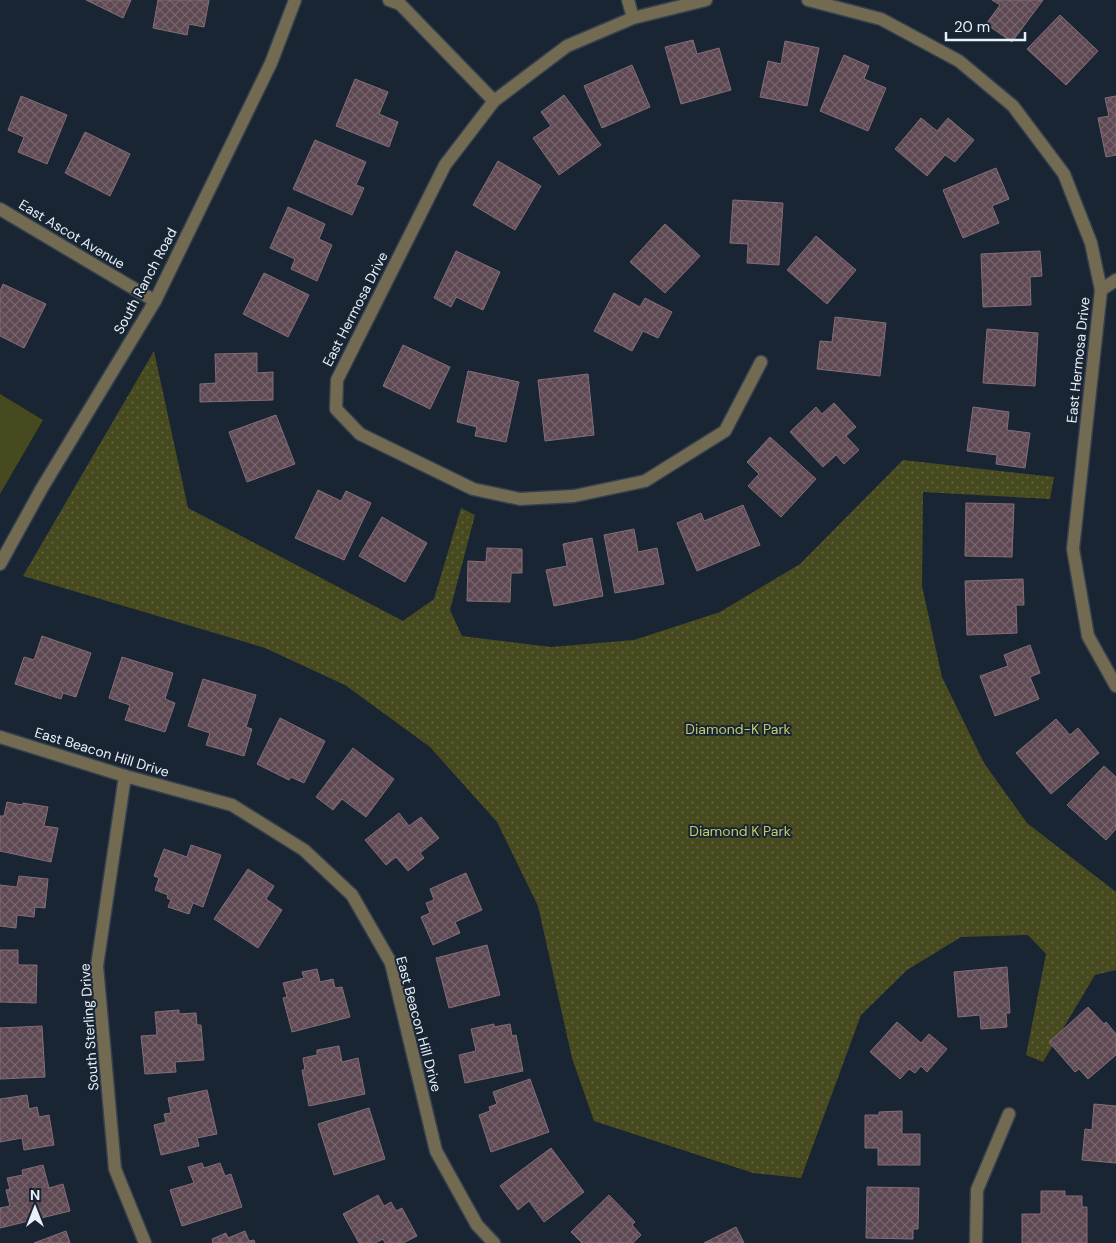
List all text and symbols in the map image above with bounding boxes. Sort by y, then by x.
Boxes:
scale bar [946,10,1025,42]
text: 20 m [954,17,990,37]
street label: East Ascot Avenue [16,195,128,273]
street label: South Ranch Road [109,225,181,337]
street label: East Hermosa Drive [318,249,392,369]
street label: East Hermosa Drive [1062,296,1094,424]
park label: Diamond-K Park [685,720,791,738]
street label: East Beacon Hill Drive [33,723,171,781]
park label: Diamond K Park [689,822,791,840]
street label: East Beacon Hill Drive [392,954,446,1094]
street label: South Sterling Drive [76,963,102,1091]
north arrow [10,1183,60,1233]
text: N [30,1186,40,1204]

